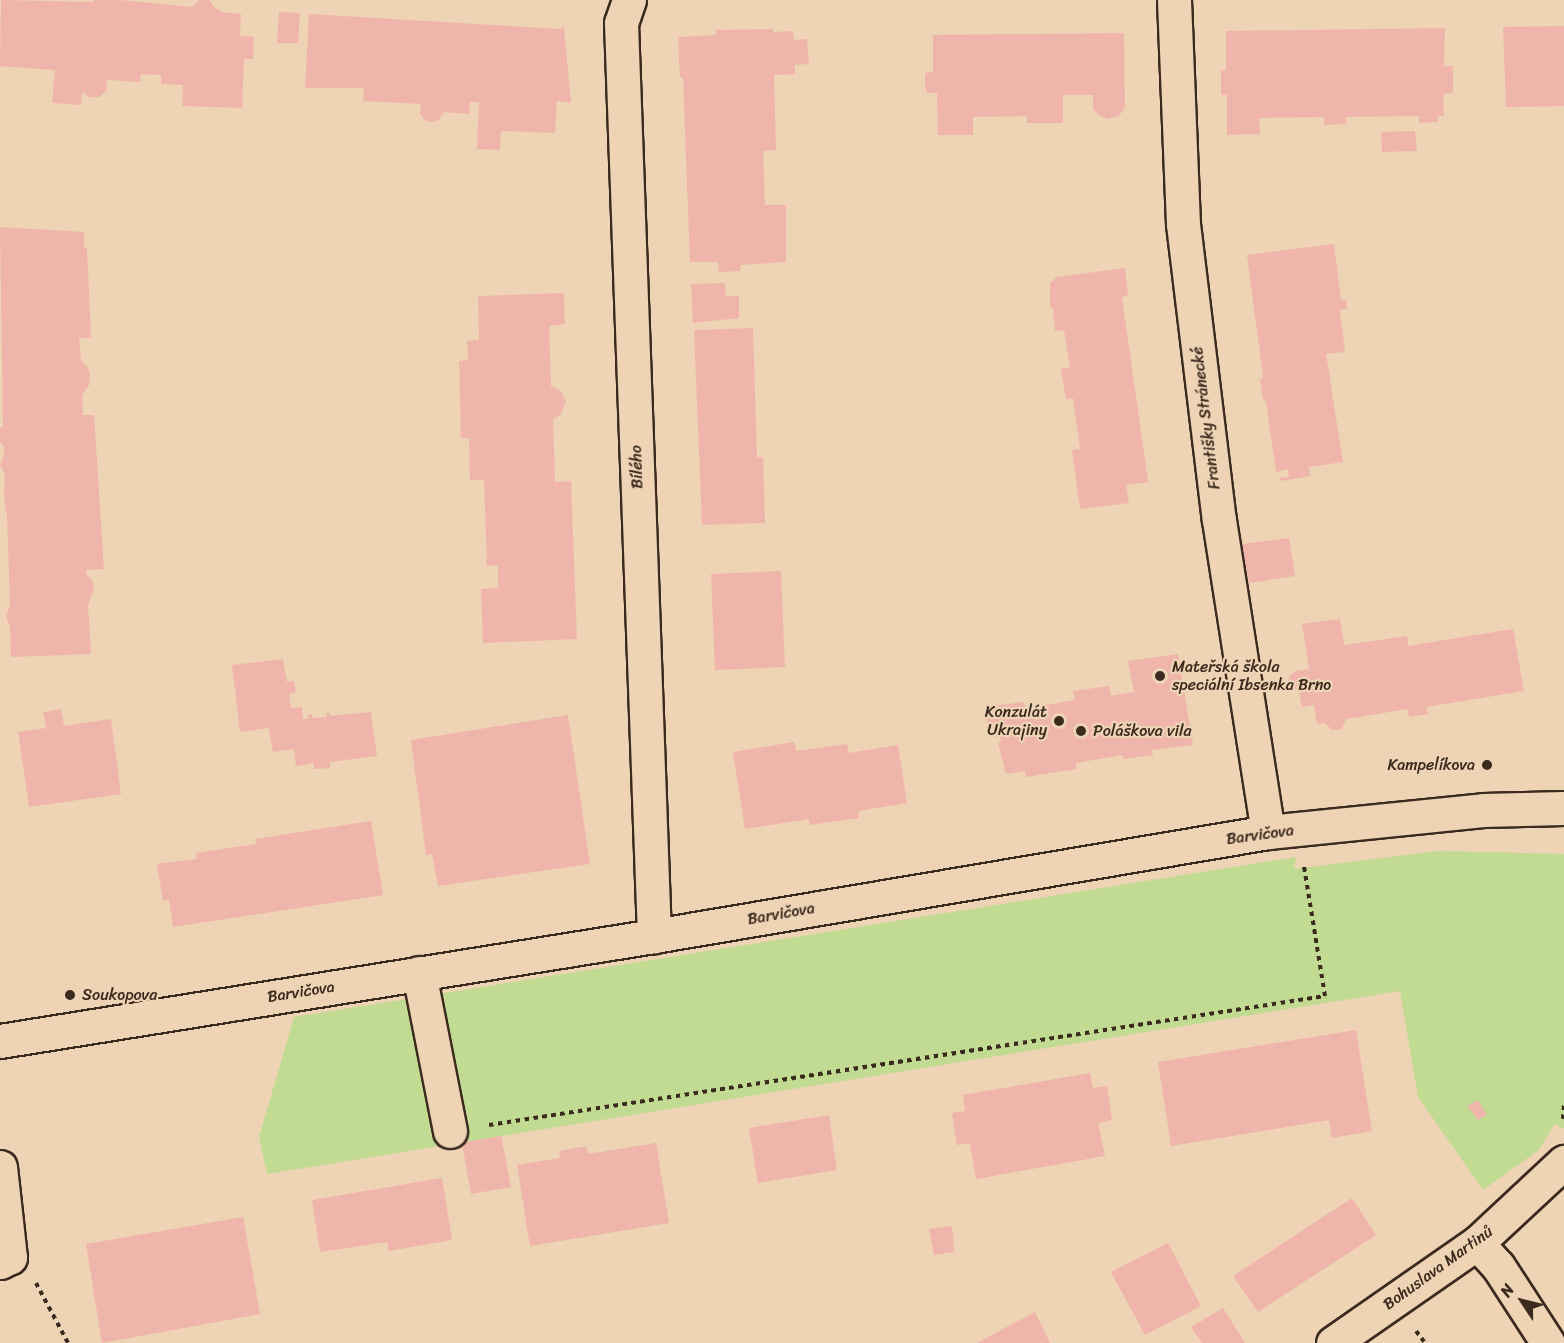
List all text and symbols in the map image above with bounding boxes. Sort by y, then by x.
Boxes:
street label: Františky Stránecké [1188,345,1224,491]
street label: Bílého [627,445,647,489]
place label: Mateřská škola speciální Ibsenka Brno [1172,657,1332,695]
marker: Mateřská škola speciální Ibsenka Brno [1153,669,1167,683]
place label: Konzulát Ukrajiny [985,702,1047,740]
marker: Konzulát Ukrajiny [1052,714,1066,728]
place label: Poláškova vila [1093,721,1191,741]
marker: Poláškova vila [1074,724,1088,738]
place label: Kampelíkova [1387,755,1475,775]
marker: Kampelíkova [1480,758,1494,772]
street label: Barvičova [1225,821,1295,849]
street label: Barvičova [746,899,816,929]
street label: Barvičova [266,977,336,1007]
place label: Soukopova [82,985,157,1005]
marker: Soukopova [63,988,77,1002]
street label: Bohuslava Martinů [1379,1222,1497,1314]
north arrow [1492,1271,1552,1331]
text: N [1492,1278,1522,1303]

